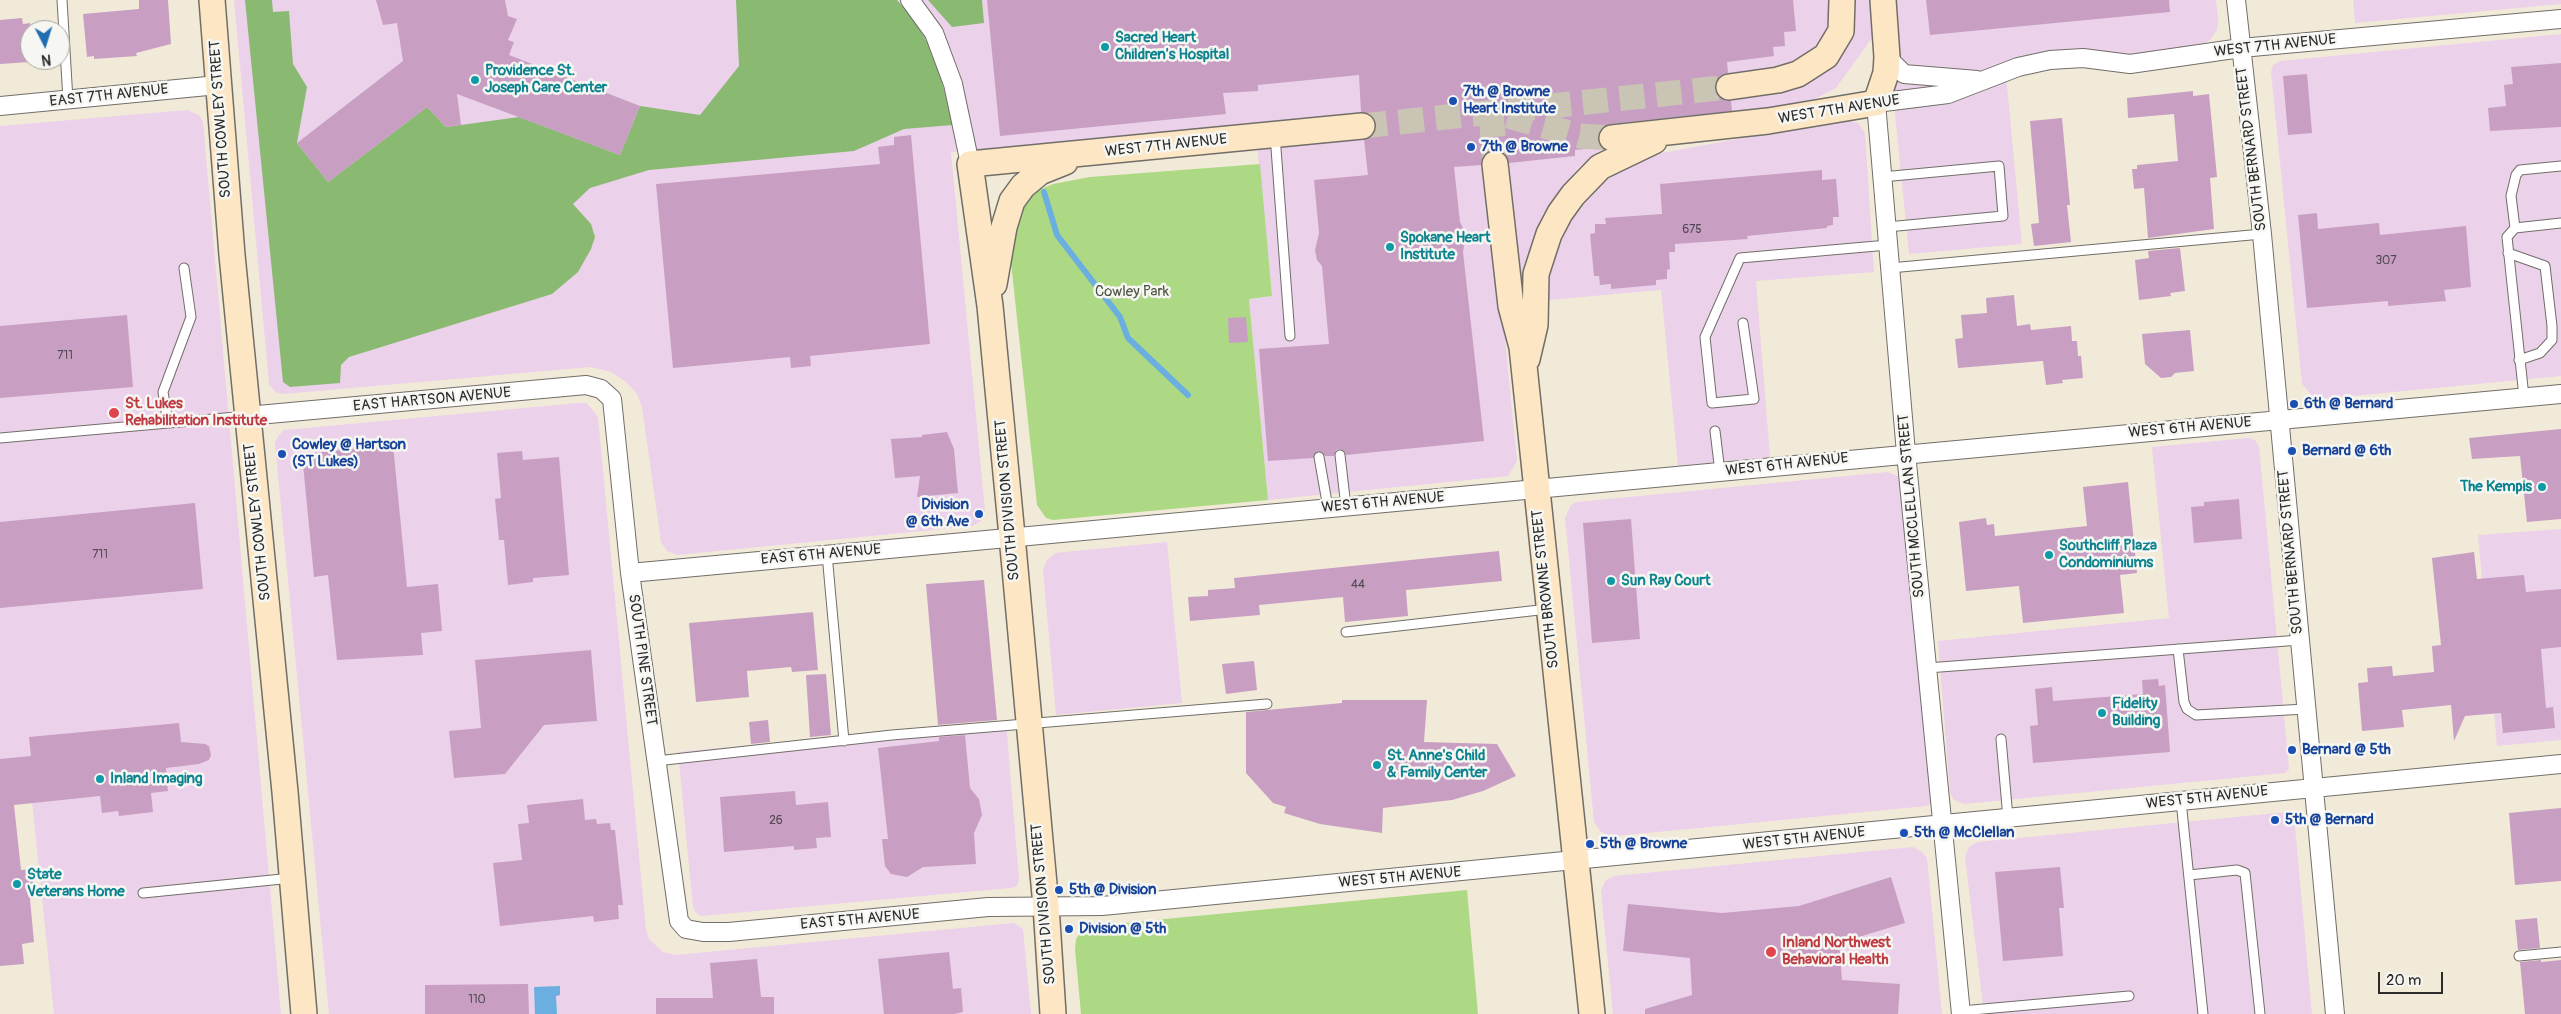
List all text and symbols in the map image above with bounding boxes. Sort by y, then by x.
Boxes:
north arrow [20,20,70,70]
place label: Sacred Heart Children's Hospital [1115,29,1229,64]
street label: WEST 7TH AVENUE [2213,31,2337,61]
street label: SOUTH COWLEY STREET [207,39,235,199]
marker: Sacred Heart Children's Hospital [1099,41,1111,53]
text: N [41,51,52,68]
place label: Providence St. Joseph Care Center [485,62,607,97]
street label: SOUTH BERNARD STREET [2233,66,2271,232]
marker: Providence St. Joseph Care Center [469,74,481,86]
street label: EAST 7TH AVENUE [49,81,169,111]
place label: 7th @ Browne Heart Institute [1463,83,1556,118]
street label: WEST 7TH AVENUE [1777,92,1901,128]
marker: 7th @ Browne Heart Institute [1447,95,1459,107]
street label: WEST 7TH AVENUE [1104,131,1228,161]
place label: 7th @ Browne [1481,138,1568,156]
marker: 7th @ Browne [1465,141,1477,153]
house number: 675 [1682,223,1702,237]
place label: Spokane Heart Institute [1400,229,1490,264]
marker: Spokane Heart Institute [1384,241,1396,253]
house number: 307 [2375,254,2397,268]
park label: Cowley Park [1095,283,1169,301]
house number: 711 [57,349,73,363]
street label: EAST HARTSON AVENUE [352,384,512,416]
place label: St. Lukes Rehabilitation Institute [125,395,267,430]
place label: 6th @ Bernard [2304,395,2393,413]
marker: 6th @ Bernard [2288,398,2300,410]
marker: St. Lukes Rehabilitation Institute [107,406,121,420]
street label: SOUTH MCCLELLAN STREET [1895,413,1929,599]
street label: WEST 6TH AVENUE [2128,414,2252,442]
street label: SOUTH DIVISION STREET [992,419,1024,581]
place label: Cowley @ Hartson (ST Lukes) [292,436,406,471]
street label: SOUTH COWLEY STREET [241,442,275,602]
place label: Bernard @ 6th [2302,442,2391,460]
marker: Bernard @ 6th [2286,445,2298,457]
marker: Cowley @ Hartson (ST Lukes) [276,448,288,460]
street label: WEST 6TH AVENUE [1725,450,1849,480]
street label: SOUTH BERNARD STREET [2275,469,2307,635]
place label: The Kempis [2460,478,2532,496]
marker: The Kempis [2536,481,2548,493]
street label: WEST 6TH AVENUE [1321,489,1445,517]
place label: Division @ 6th Ave [906,496,969,531]
marker: Division @ 6th Ave [973,508,985,520]
street label: SOUTH BROWNE STREET [1529,509,1563,669]
place label: Southcliff Plaza Condominiums [2059,537,2157,572]
street label: EAST 6TH AVENUE [760,541,882,569]
house number: 711 [92,548,108,562]
marker: Southcliff Plaza Condominiums [2043,549,2055,561]
place label: Sun Ray Court [1621,572,1711,590]
marker: Sun Ray Court [1605,575,1617,587]
house number: 44 [1351,578,1365,592]
street label: SOUTH PINE STREET [624,593,660,727]
place label: Fidelity Building [2112,695,2160,730]
marker: Fidelity Building [2096,707,2108,719]
place label: Bernard @ 5th [2302,741,2391,759]
marker: Bernard @ 5th [2286,744,2298,756]
place label: St. Anne's Child & Family Center [1387,747,1487,782]
marker: St. Anne's Child & Family Center [1371,759,1383,771]
place label: Inland Imaging [110,770,203,788]
marker: Inland Imaging [94,773,106,785]
street label: WEST 5TH AVENUE [2145,783,2269,813]
place label: 5th @ Bernard [2285,811,2374,829]
house number: 26 [769,814,783,828]
marker: 5th @ Bernard [2269,814,2281,826]
street label: SOUTH DIVISION STREET [1028,823,1060,985]
street label: WEST 5TH AVENUE [1742,824,1866,854]
place label: 5th @ McClellan [1914,824,2014,842]
marker: 5th @ McClellan [1898,827,1910,839]
place label: 5th @ Browne [1600,835,1687,853]
marker: 5th @ Browne [1584,838,1596,850]
street label: WEST 5TH AVENUE [1338,864,1462,892]
place label: State Veterans Home [27,866,125,901]
marker: State Veterans Home [11,878,23,890]
place label: 5th @ Division [1069,881,1156,899]
marker: 5th @ Division [1053,884,1065,896]
street label: EAST 5TH AVENUE [800,906,920,934]
place label: Division @ 5th [1079,920,1166,938]
marker: Division @ 5th [1063,923,1075,935]
place label: Inland Northwest Behavioral Health [1782,934,1891,969]
marker: Inland Northwest Behavioral Health [1764,945,1778,959]
scale bar [2381,962,2446,994]
text: 20 m [2386,971,2421,990]
house number: 110 [468,993,486,1007]

